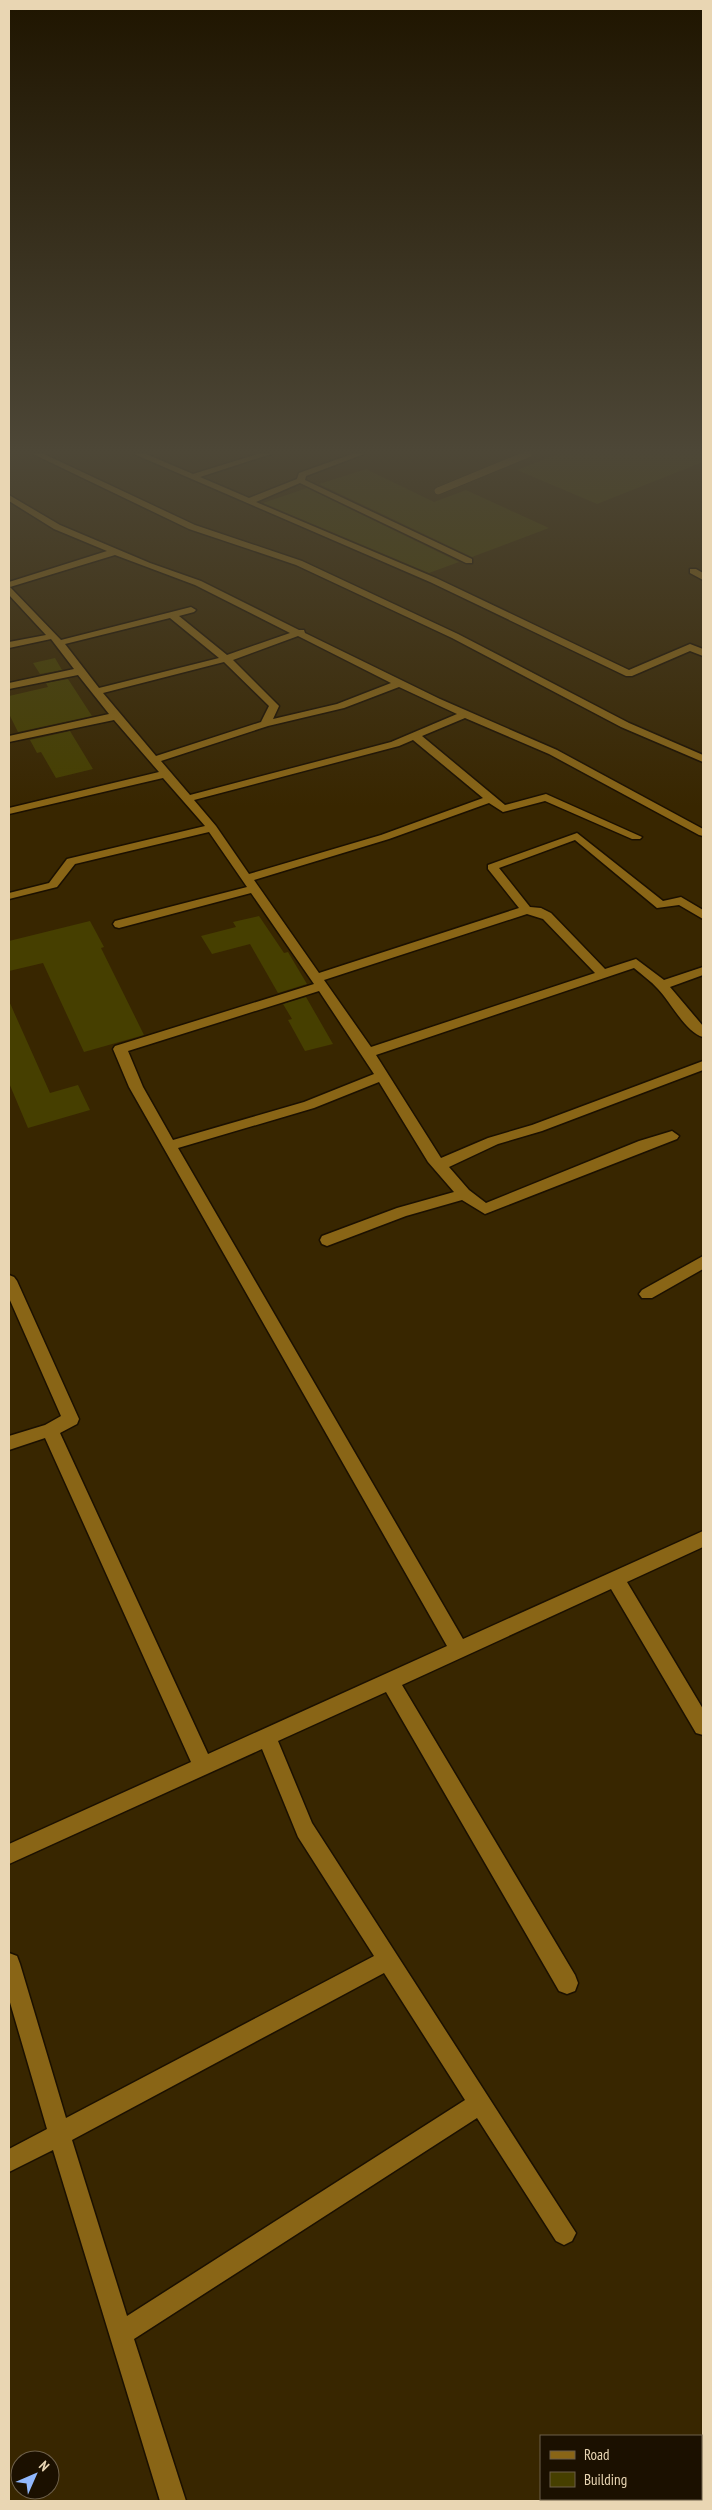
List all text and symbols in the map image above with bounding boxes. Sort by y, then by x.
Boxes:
legend [540,2435,702,2500]
text: Road [584,2445,610,2464]
north arrow [10,2450,60,2500]
text: N [35,2457,53,2475]
text: Building [584,2470,627,2489]

